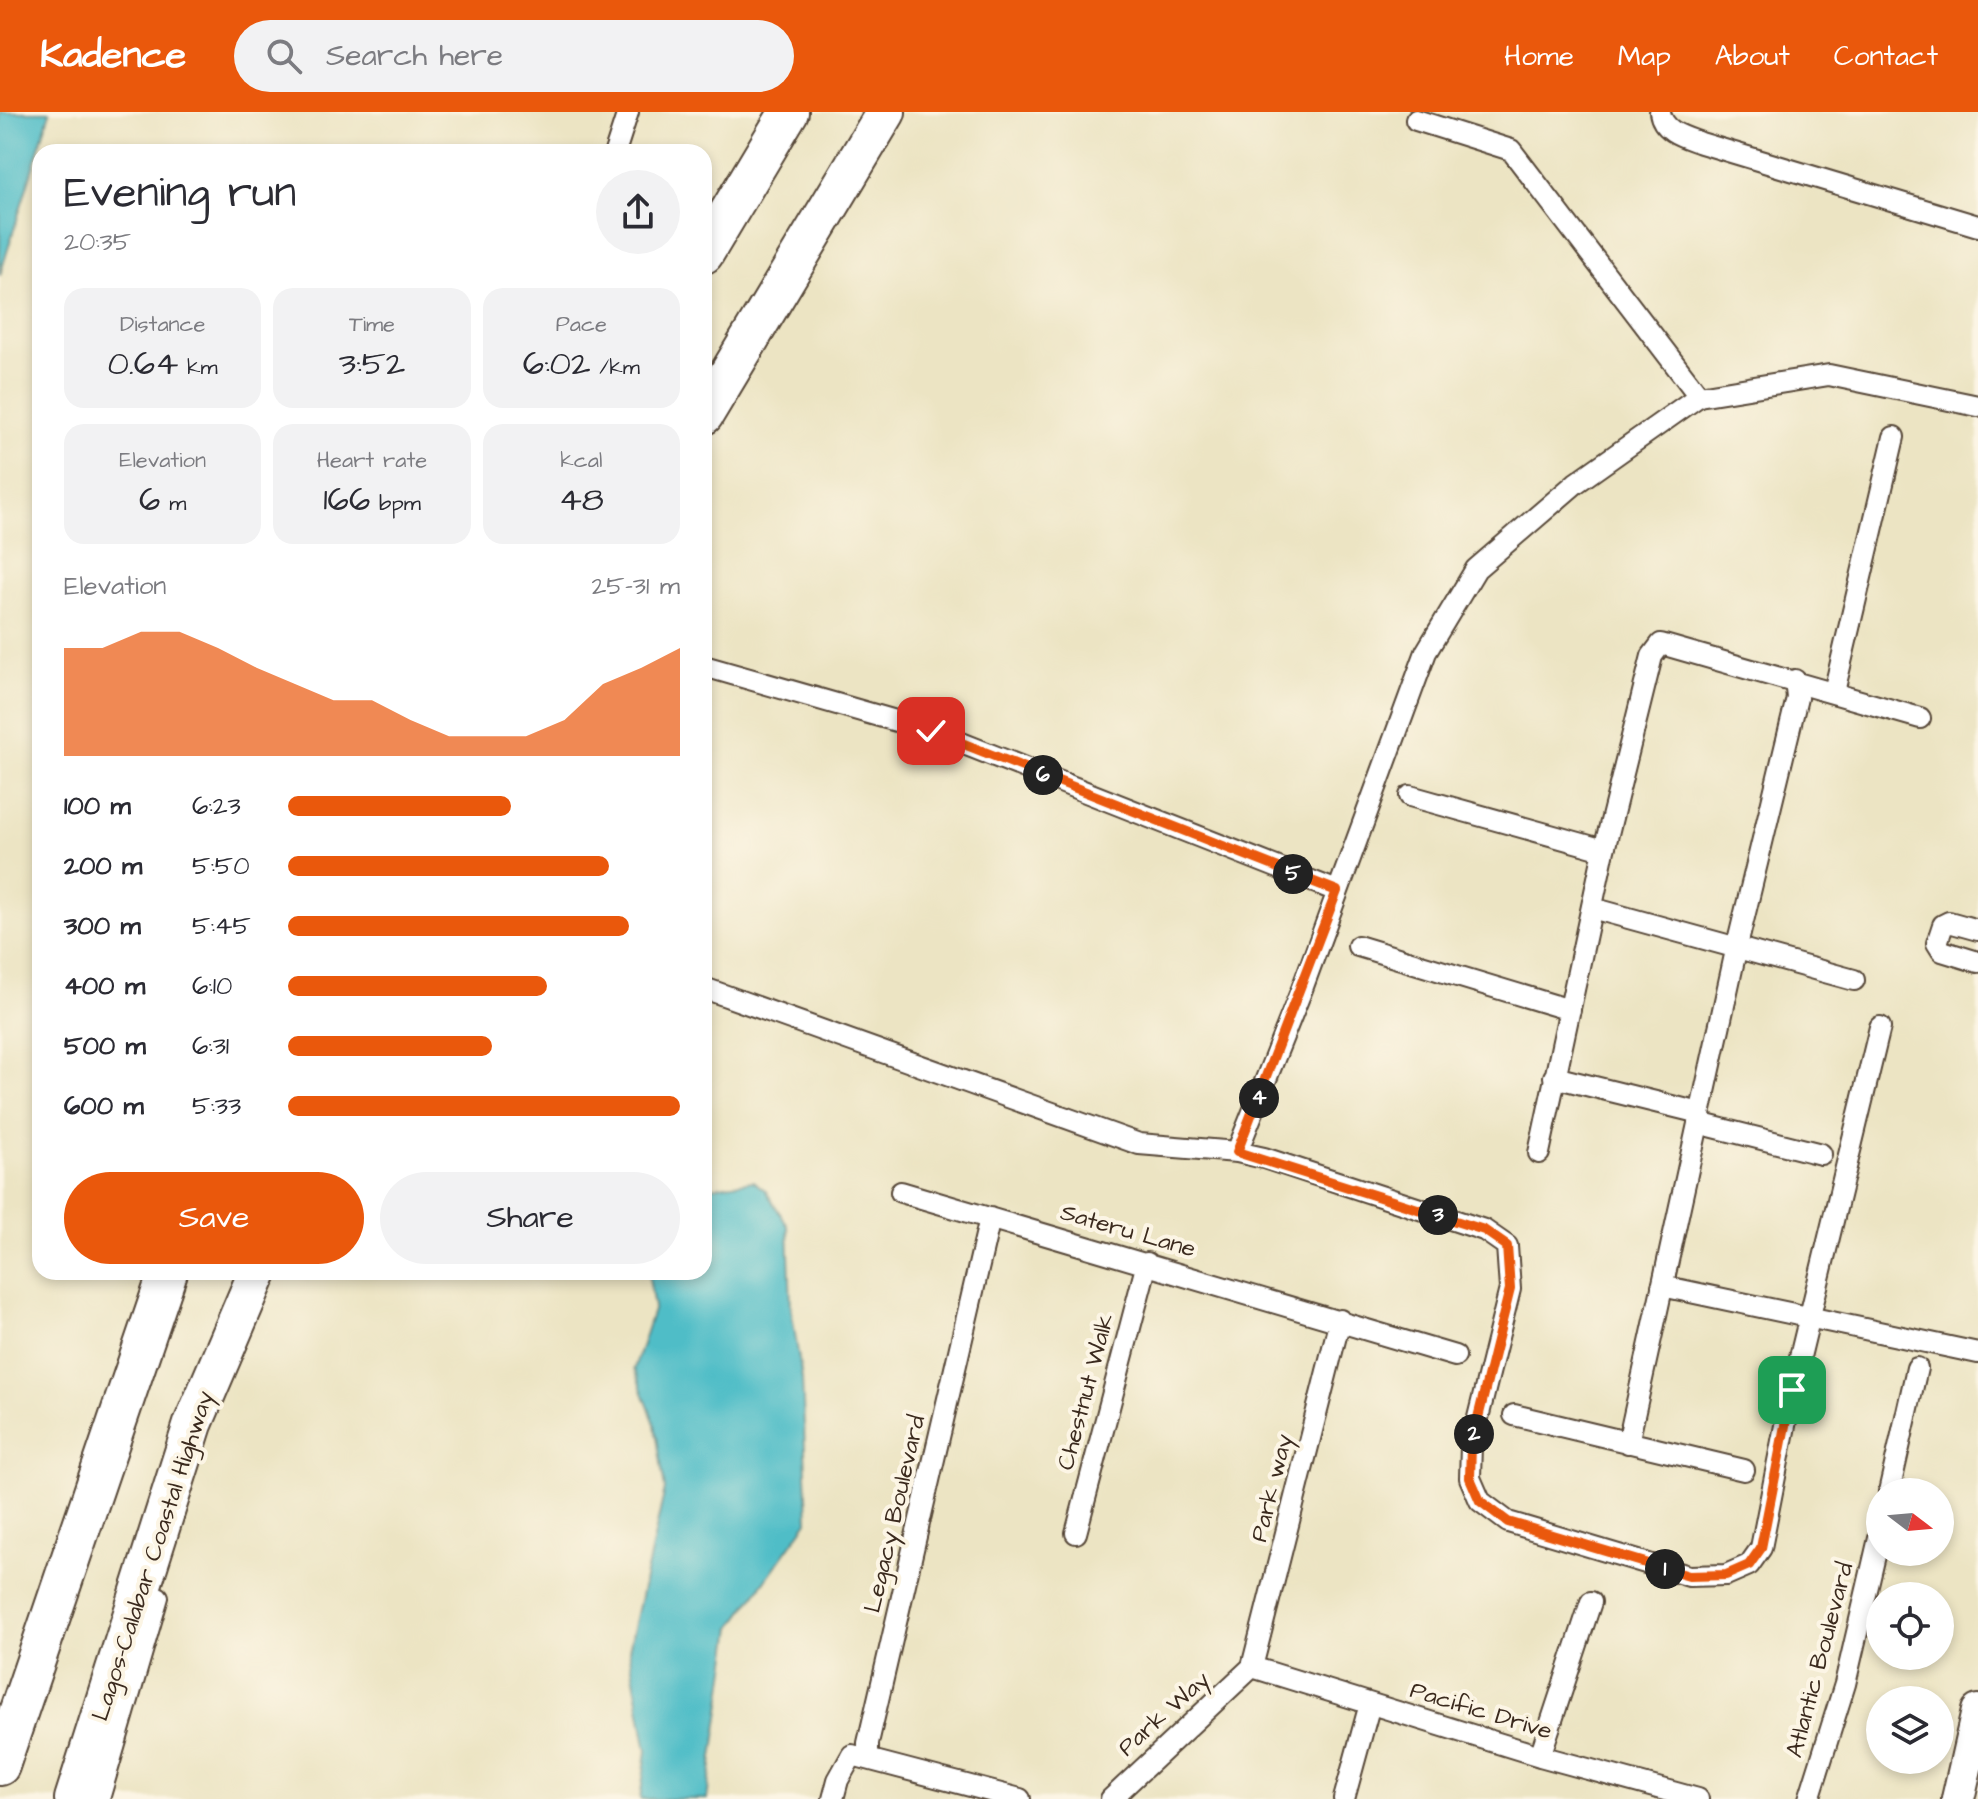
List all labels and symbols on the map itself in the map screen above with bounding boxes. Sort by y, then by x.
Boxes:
pin [897,697,965,765]
pin: 6 [1023,755,1063,795]
pin: 5 [1273,854,1313,894]
pin: 4 [1239,1078,1279,1118]
street label: Sateru Lane [1056,1195,1200,1267]
pin: 3 [1418,1195,1458,1235]
street label: Chestnut Walk [1049,1310,1123,1474]
pin [1758,1356,1826,1424]
street label: Lagos-Calabar Coastal Highway [83,1387,223,1726]
street label: Legacy Boulevard [856,1412,935,1616]
pin: 2 [1454,1414,1494,1454]
street label: Park way [1242,1431,1303,1546]
north arrow [1866,1478,1954,1566]
pin: 1 [1645,1549,1685,1589]
street label: Atlantic Boulevard [1778,1559,1862,1761]
street label: Park Way [1111,1664,1218,1765]
street label: Pacific Drive [1406,1673,1556,1749]

